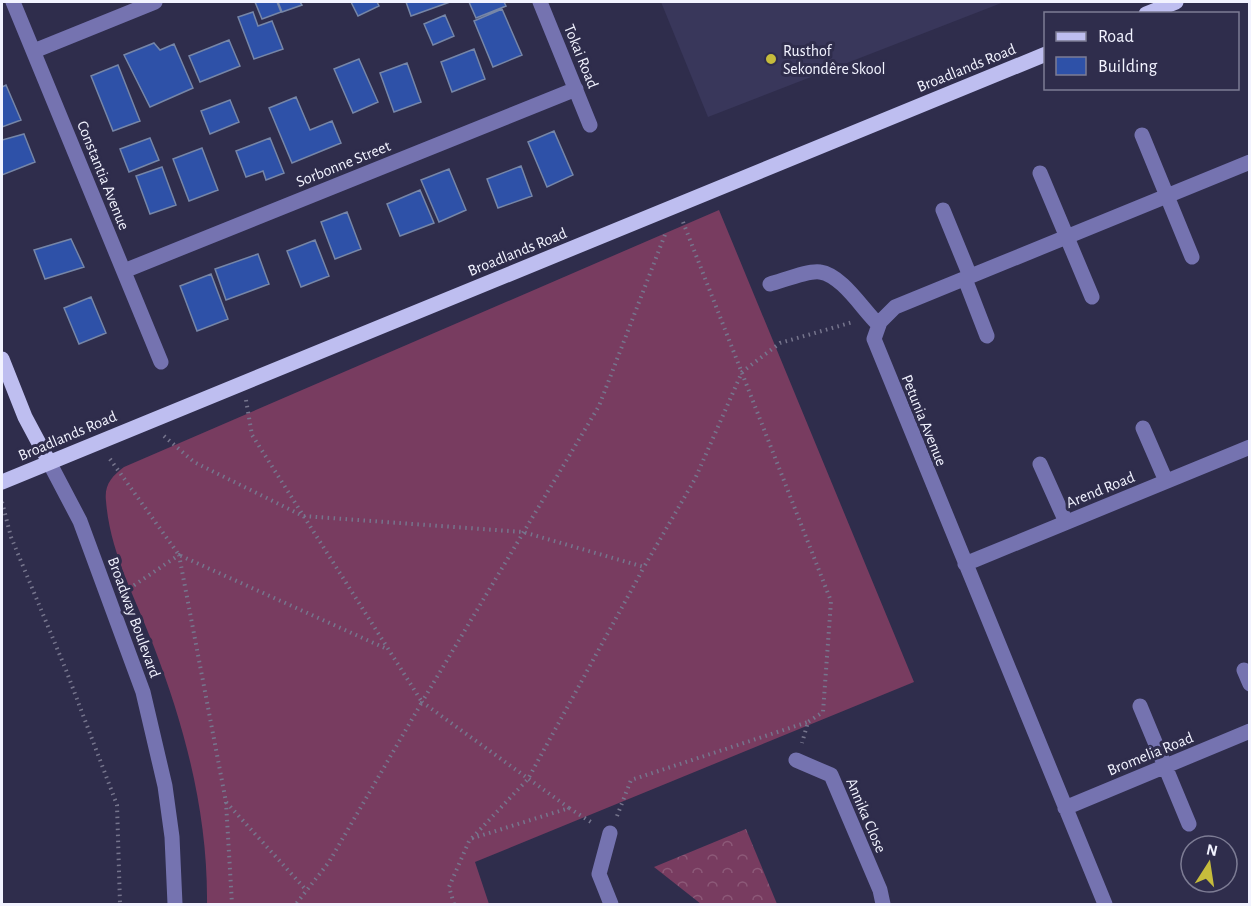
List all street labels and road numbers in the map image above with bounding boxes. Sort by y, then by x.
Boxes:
street label: Tokai Road [561,22,601,91]
street label: Broadlands Road [915,41,1018,95]
street label: Constantia Avenue [74,119,132,232]
street label: Sorbonne Street [294,138,393,190]
street label: Broadlands Road [466,225,569,279]
street label: Petunia Avenue [898,372,950,468]
street label: Broadlands Road [16,408,119,464]
street label: Arend Road [1064,469,1137,511]
street label: Broadway Boulevard [104,555,163,680]
street label: Bromelia Road [1105,729,1196,778]
street label: Annika Close [843,776,889,855]

